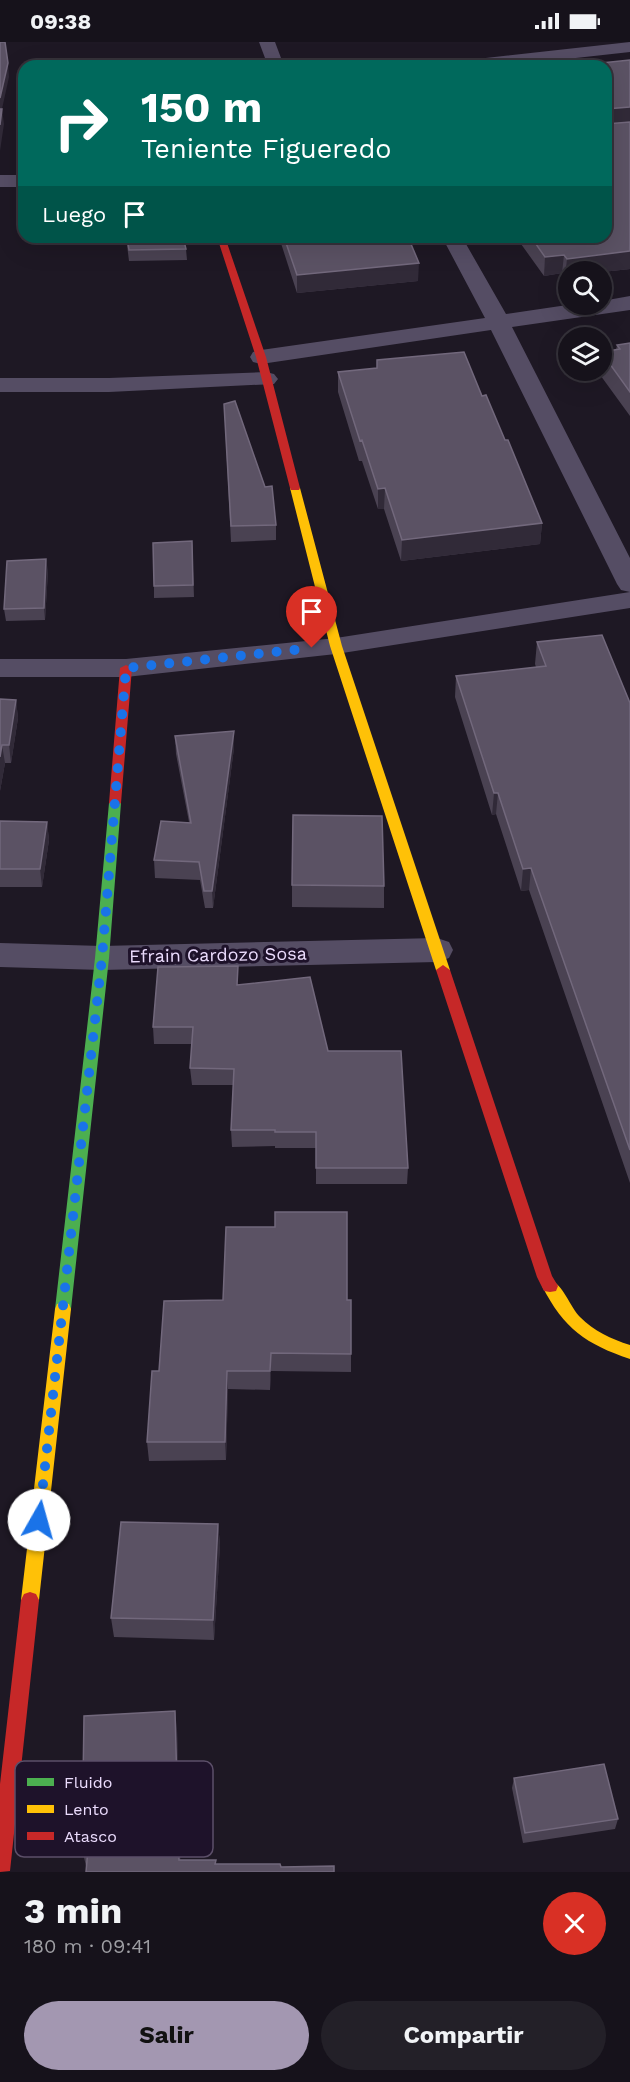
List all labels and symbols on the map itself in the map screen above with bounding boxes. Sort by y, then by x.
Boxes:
pin [286,586,337,648]
street label: Efrain Cardozo Sosa [129,942,307,967]
position arrow [7,1488,71,1552]
legend [15,1761,213,1857]
text: Fluido [64,1773,112,1792]
text: Lento [64,1800,109,1819]
text: Atasco [64,1827,117,1846]

